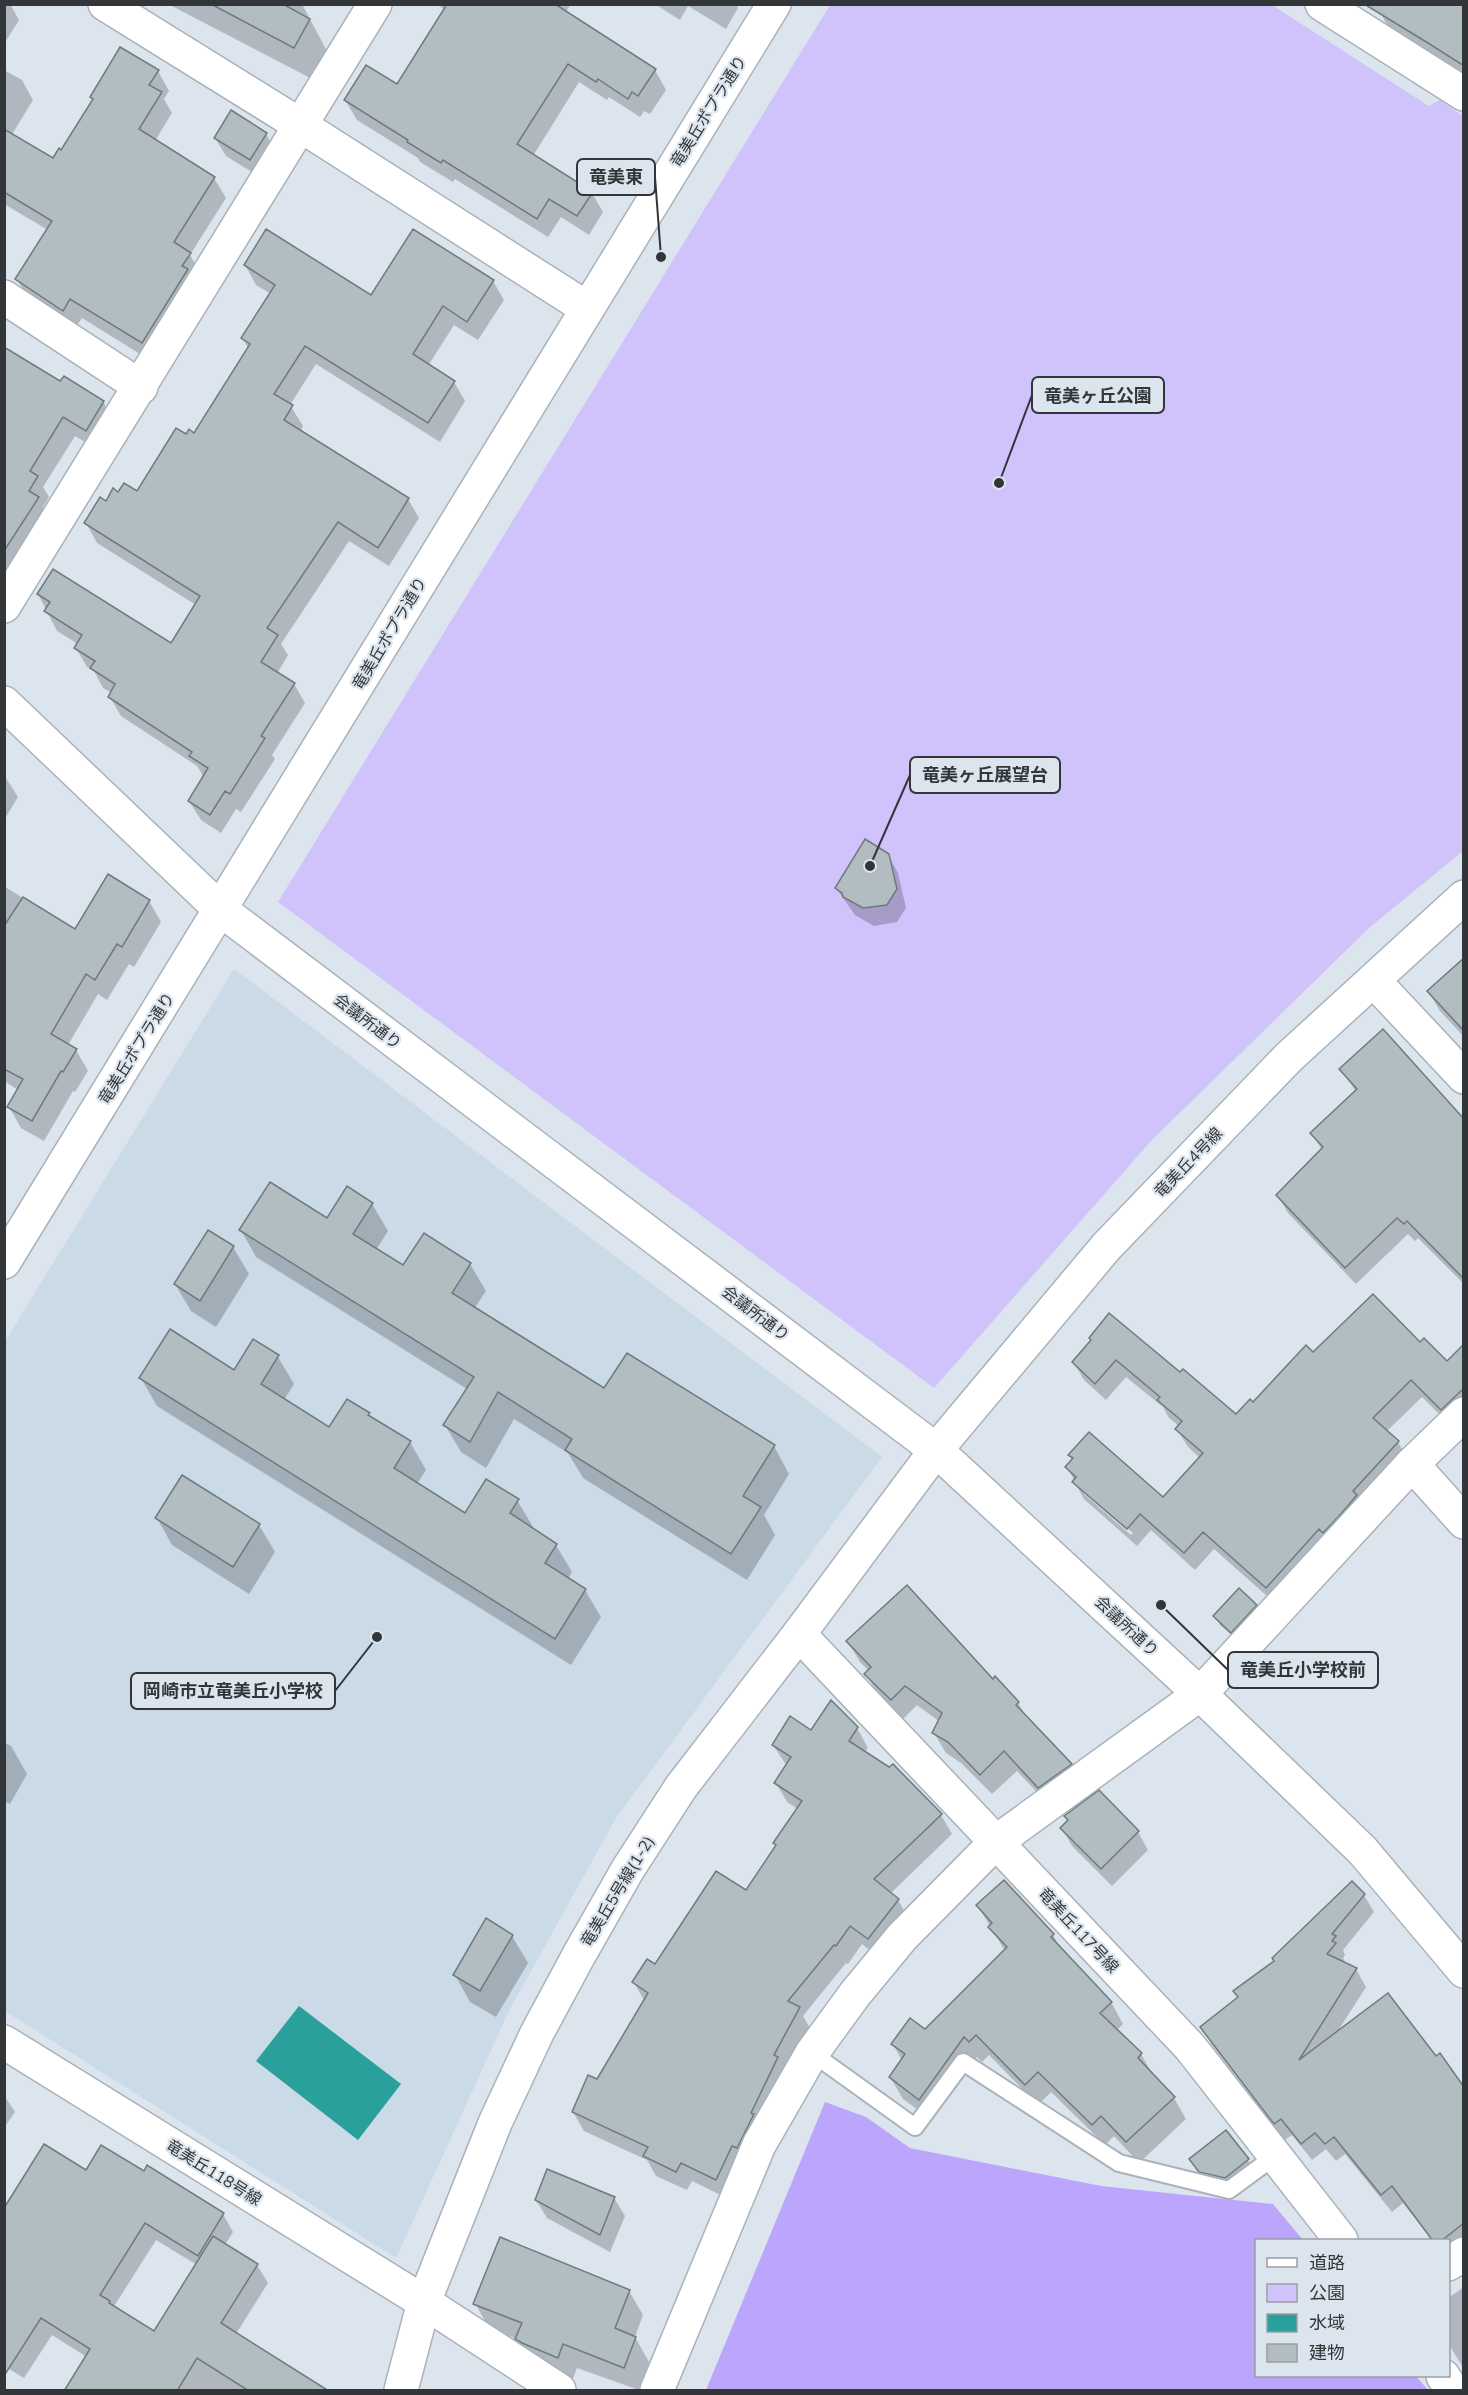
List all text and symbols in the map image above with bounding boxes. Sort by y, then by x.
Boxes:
street label: 竜美丘ポプラ通り [666,51,750,171]
callout: 竜美東 [577,159,655,195]
text: 竜美東 [589,165,643,188]
callout: 竜美ヶ丘公園 [1032,377,1164,413]
text: 竜美ヶ丘公園 [1044,384,1152,407]
street label: 竜美丘ポプラ通り [347,573,431,693]
callout: 竜美ヶ丘展望台 [910,757,1060,793]
text: 竜美ヶ丘展望台 [922,763,1048,786]
street label: 竜美丘ポプラ通り [94,988,178,1108]
street label: 会議所通り [330,989,406,1053]
street label: 竜美丘4号線 [1150,1123,1226,1201]
street label: 会議所通り [718,1281,794,1345]
street label: 会議所通り [1091,1591,1163,1661]
callout: 竜美丘小学校前 [1228,1652,1378,1688]
text: 竜美丘小学校前 [1240,1658,1366,1681]
callout: 岡崎市立竜美丘小学校 [131,1673,335,1709]
text: 岡崎市立竜美丘小学校 [143,1679,323,1702]
street label: 竜美丘5号線(1-2) [576,1832,658,1950]
street label: 竜美丘117号線 [1035,1883,1123,1977]
street label: 竜美丘118号線 [163,2135,265,2209]
legend [1255,2239,1450,2377]
text: 道路 [1309,2251,1345,2274]
text: 公園 [1309,2281,1345,2304]
text: 水域 [1309,2311,1345,2334]
text: 建物 [1309,2341,1345,2364]

